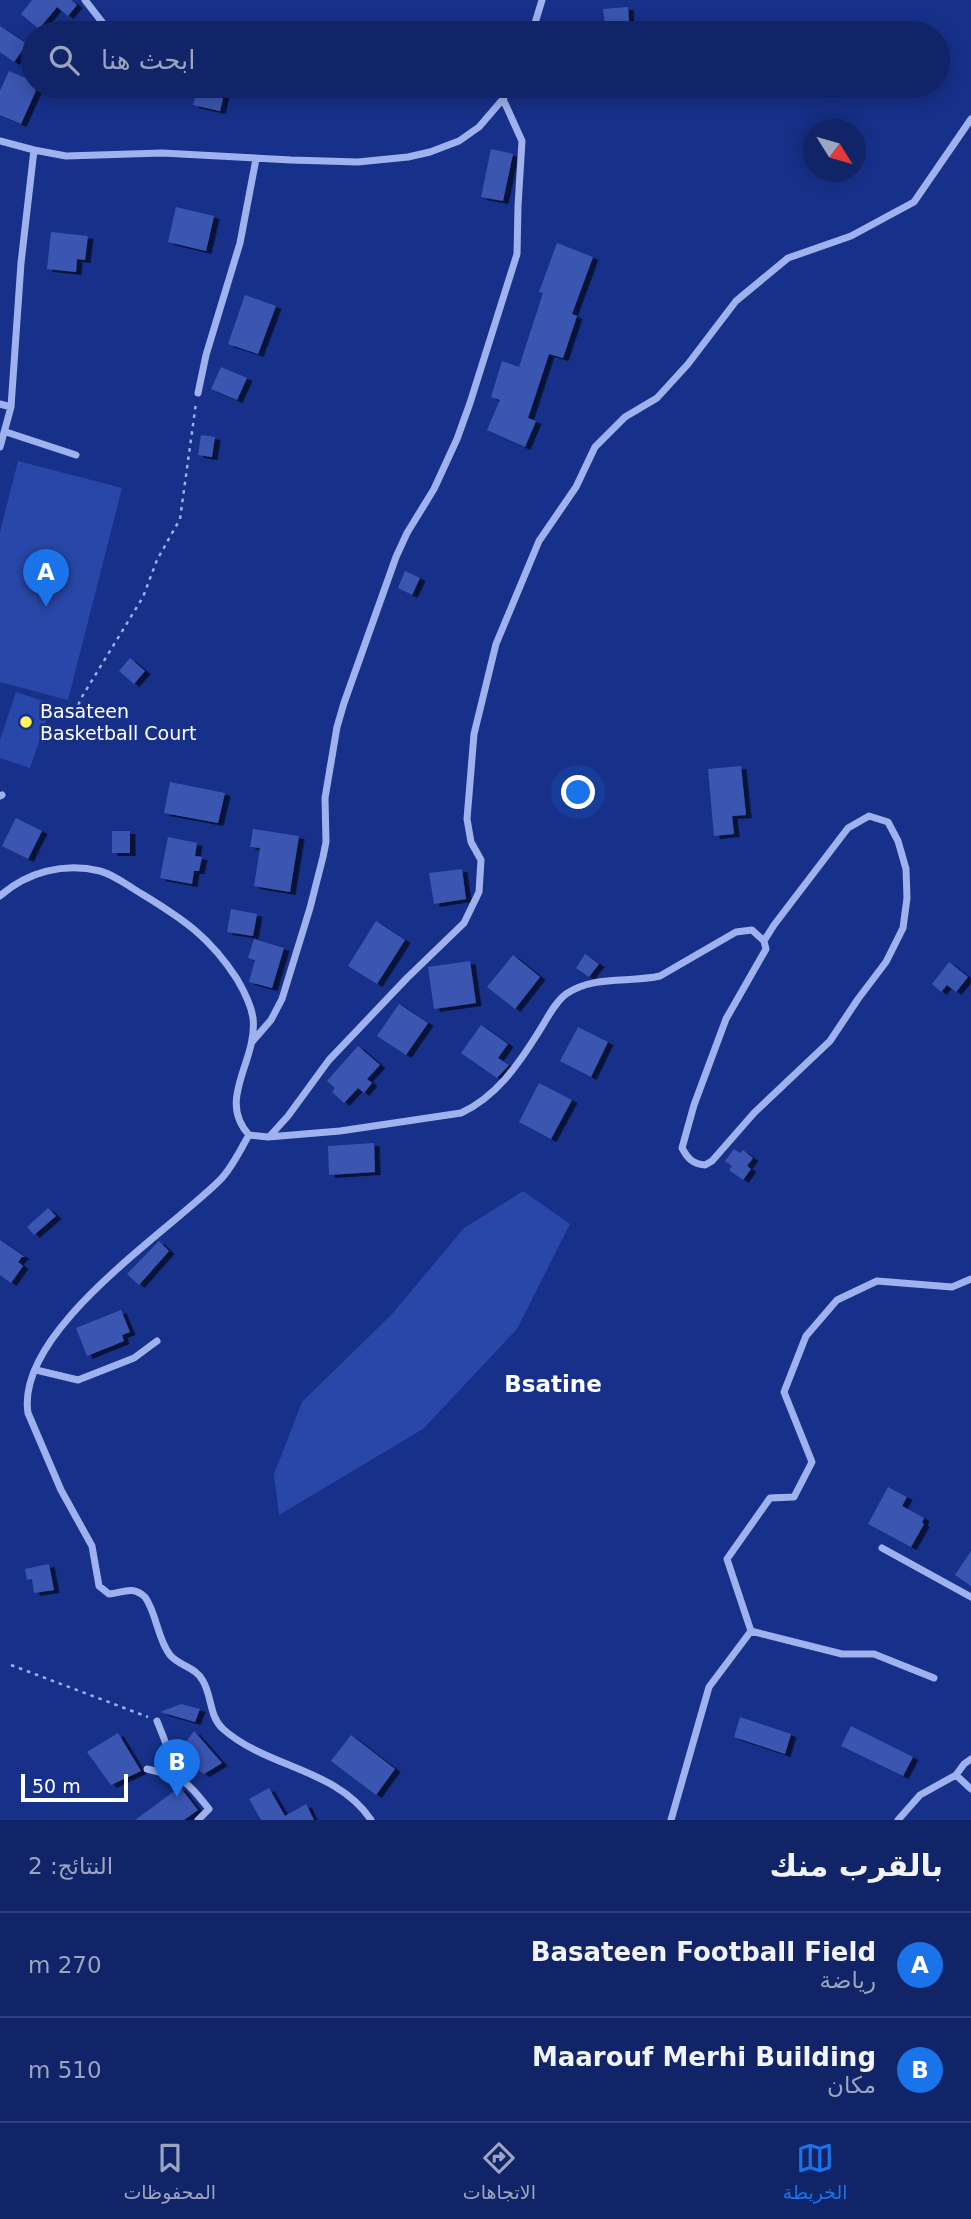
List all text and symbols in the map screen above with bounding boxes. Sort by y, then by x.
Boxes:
search box [21,21,950,98]
icon: search [45,41,83,79]
text: ابحث هنا [101,45,196,75]
north arrow [803,119,866,182]
pin: A [23,549,69,607]
place label: Basateen Basketball Court [40,700,197,744]
marker: Basateen Basketball Court [18,714,34,730]
your location [561,775,595,809]
district label: Bsatine [504,1371,602,1397]
pin: B [154,1739,200,1797]
scale bar [21,1771,128,1803]
text: 50 m [32,1775,81,1797]
text: بالقرب منك [770,1848,943,1883]
text: النتائج: 2 [28,1853,113,1879]
text: Basateen Football Field [531,1937,876,1967]
text: 270 m [28,1952,102,1978]
text: A [911,1952,929,1978]
text: رياضة [820,1967,876,1993]
text: Maarouf Merhi Building [532,2042,876,2072]
text: 510 m [28,2057,102,2083]
text: B [911,2057,929,2083]
text: مكان [827,2072,876,2098]
tab: المحفوظات [123,2139,216,2203]
tab: الاتجاهات [463,2139,536,2203]
tab: الخريطة [783,2139,848,2203]

